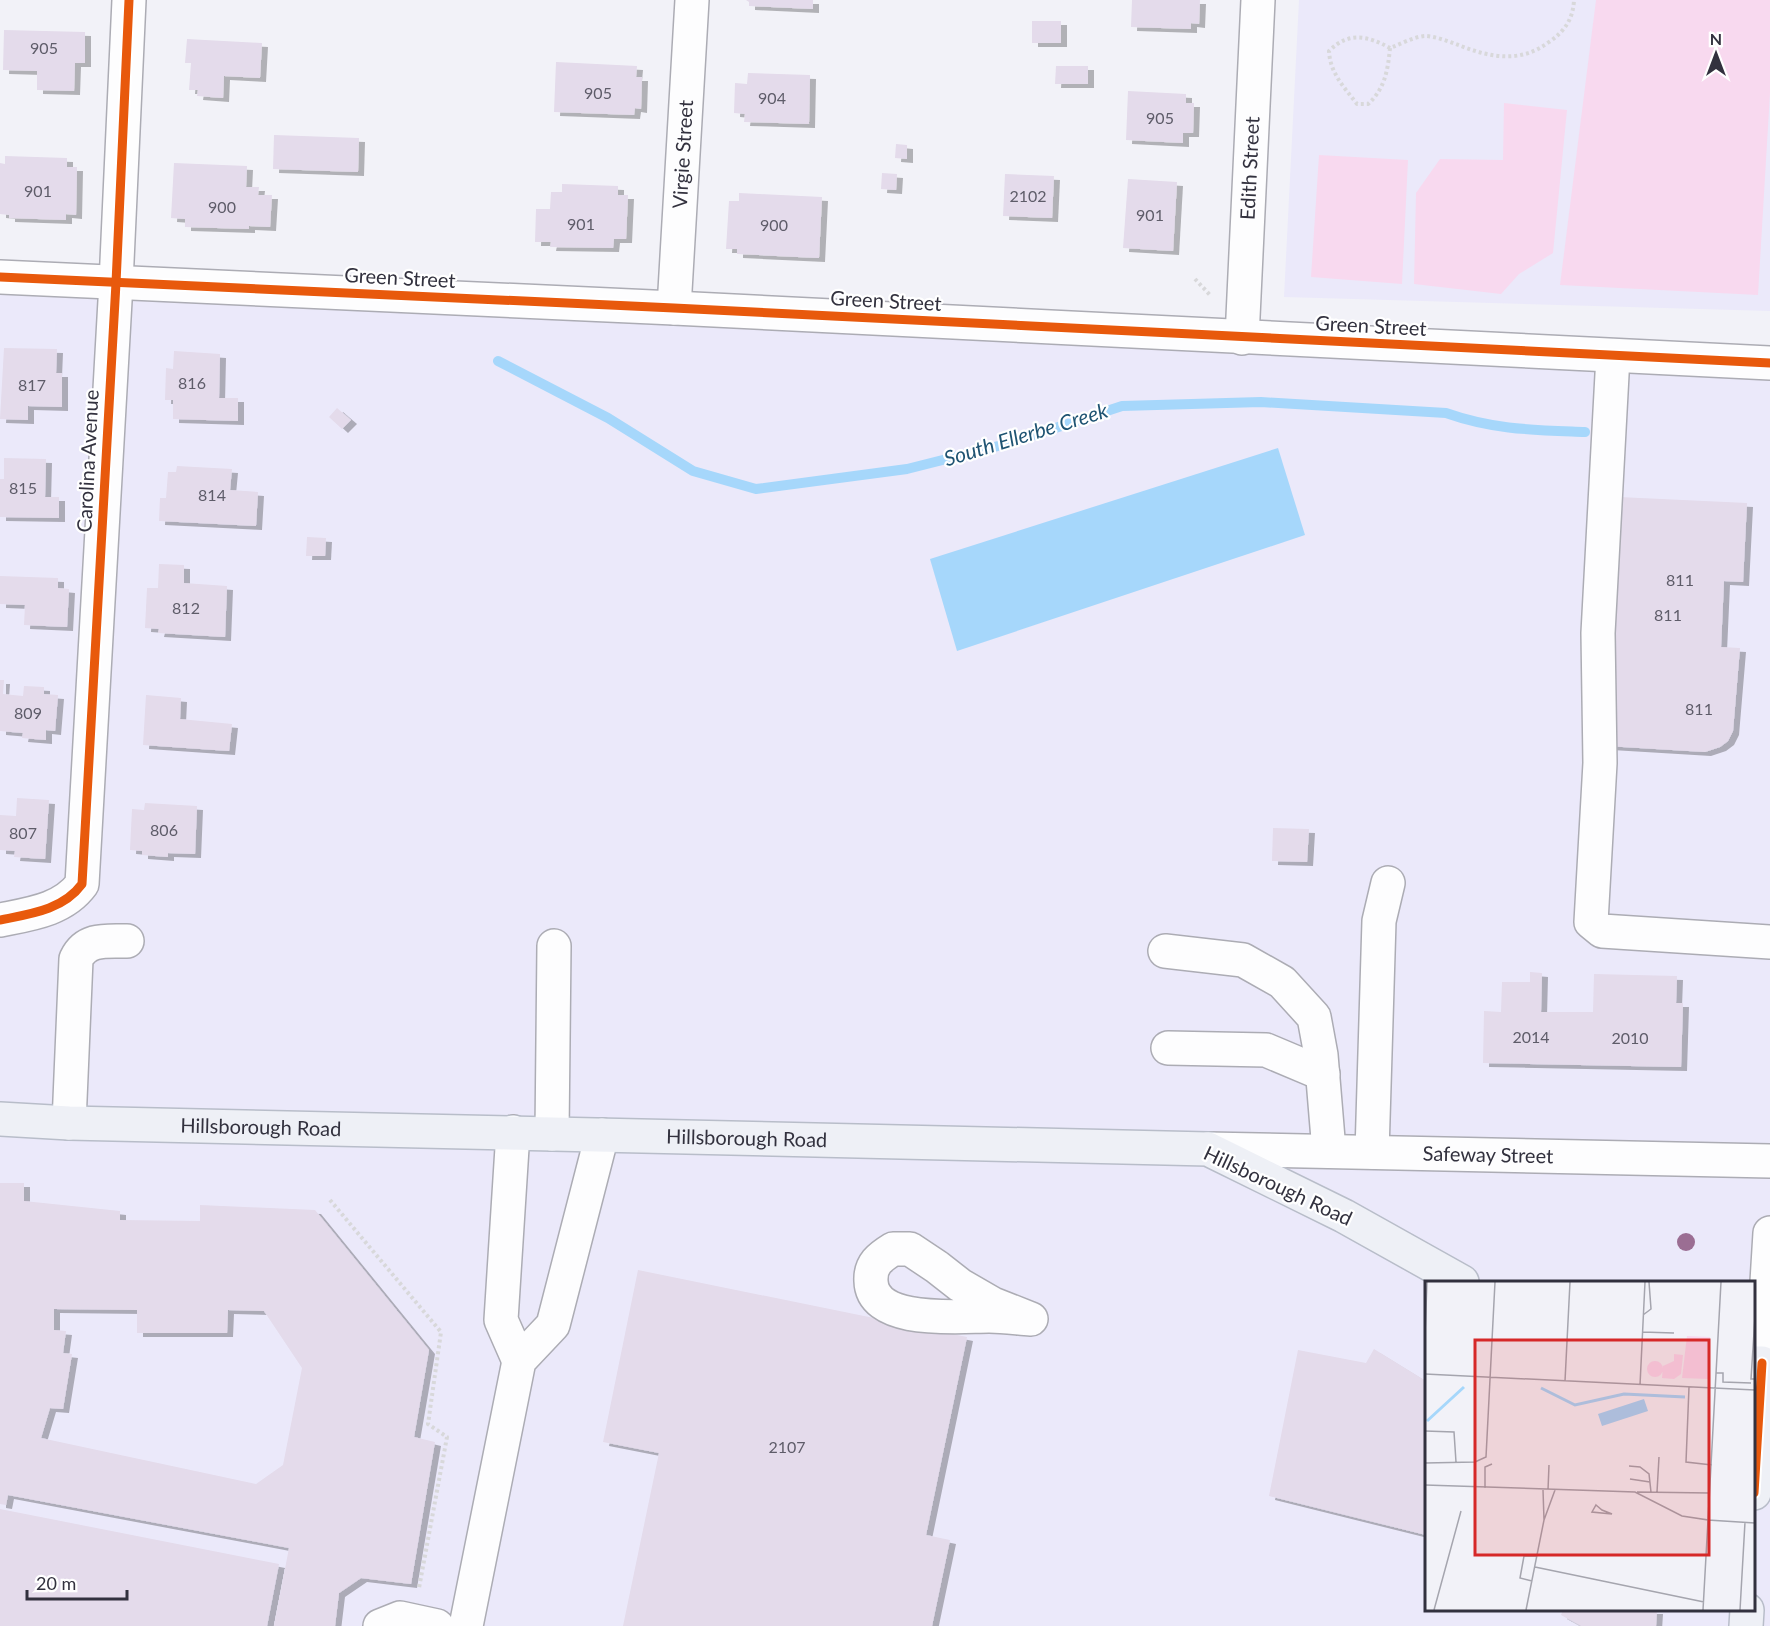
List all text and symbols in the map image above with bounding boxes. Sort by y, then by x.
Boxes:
north arrow [1686,24,1746,84]
text: N [1710,29,1722,48]
house number: 905 [30,38,58,57]
house number: 905 [584,83,612,102]
house number: 904 [758,88,786,107]
street label: Virgie Street [667,99,697,209]
house number: 905 [1146,108,1174,127]
street label: Edith Street [1235,116,1263,220]
house number: 901 [24,181,52,200]
house number: 2102 [1009,186,1047,205]
house number: 900 [208,197,236,216]
house number: 901 [1136,205,1164,224]
house number: 901 [567,214,595,233]
house number: 900 [760,215,788,234]
street label: Green Street [344,262,456,292]
street label: Green Street [830,285,942,315]
street label: Green Street [1315,310,1427,340]
house number: 816 [178,373,206,392]
house number: 817 [18,375,46,394]
street label: Carolina Avenue [71,389,103,533]
water label: South Ellerbe Creek [941,396,1111,470]
house number: 815 [9,478,37,497]
house number: 814 [198,485,226,504]
house number: 811 [1666,570,1694,589]
house number: 812 [172,598,200,617]
house number: 811 [1654,605,1682,624]
house number: 811 [1685,699,1713,718]
house number: 809 [14,703,42,722]
house number: 806 [150,820,178,839]
house number: 807 [9,823,37,842]
house number: 2014 [1512,1027,1550,1046]
house number: 2010 [1611,1028,1649,1047]
street label: Hillsborough Road [180,1113,342,1140]
street label: Hillsborough Road [666,1124,828,1151]
street label: Hillsborough Road [1200,1140,1356,1230]
street label: Safeway Street [1422,1141,1554,1167]
inset map [1425,1281,1755,1611]
house number: 2107 [768,1437,806,1456]
scale bar [27,1563,128,1601]
text: 20 m [36,1572,76,1594]

